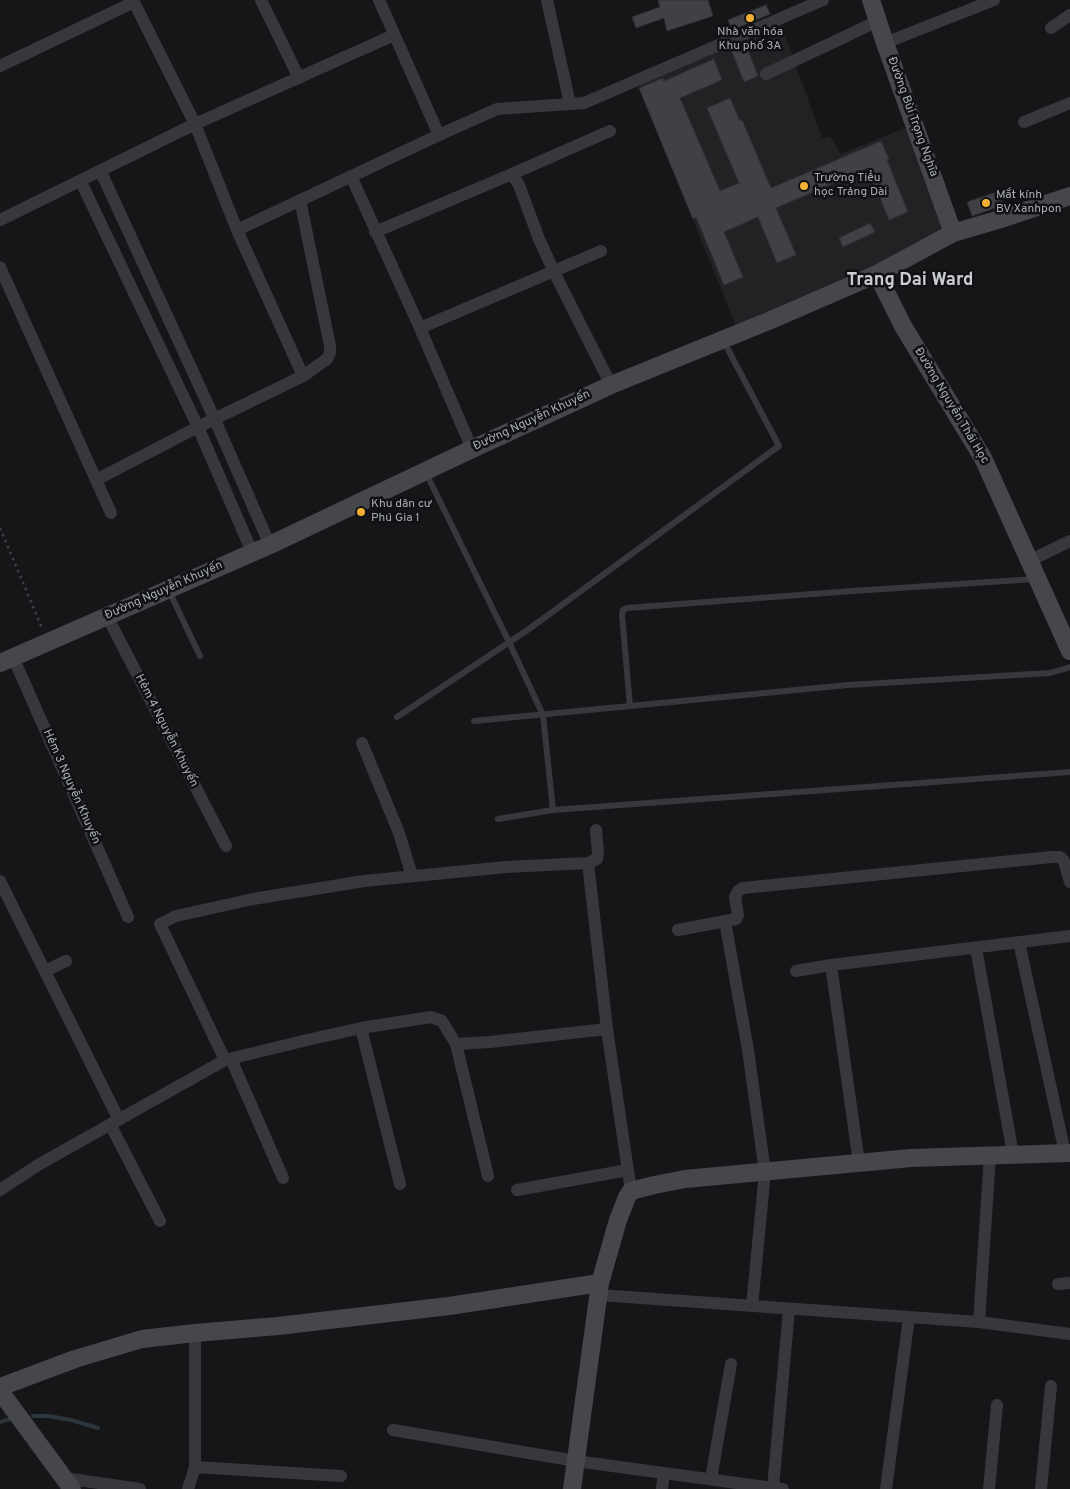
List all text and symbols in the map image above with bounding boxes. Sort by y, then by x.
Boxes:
marker: Nhà văn hóa Khu phố 3A [744,12,756,24]
place label: Nhà văn hóa Khu phố 3A [717,26,783,54]
street label: Đường Bùi Trọng Nghĩa [884,55,940,179]
place label: Trường Tiểu học Trảng Dài [814,172,887,200]
marker: Trường Tiểu học Trảng Dài [798,180,810,192]
place label: Mắt kính BV Xanhpon [996,189,1061,217]
marker: Mắt kính BV Xanhpon [980,197,992,209]
district label: Trang Dai Ward [847,270,973,292]
street label: Đường Nguyễn Thái Học [911,345,991,467]
street label: Đường Nguyễn Khuyến [471,388,593,454]
place label: Khu dân cư Phú Gia 1 [371,498,432,526]
marker: Khu dân cư Phú Gia 1 [355,506,367,518]
street label: Đường Nguyễn Khuyến [103,559,225,623]
street label: Hẻm 4 Nguyễn Khuyến [131,672,201,790]
street label: Hẻm 3 Nguyễn Khuyến [39,727,103,847]

